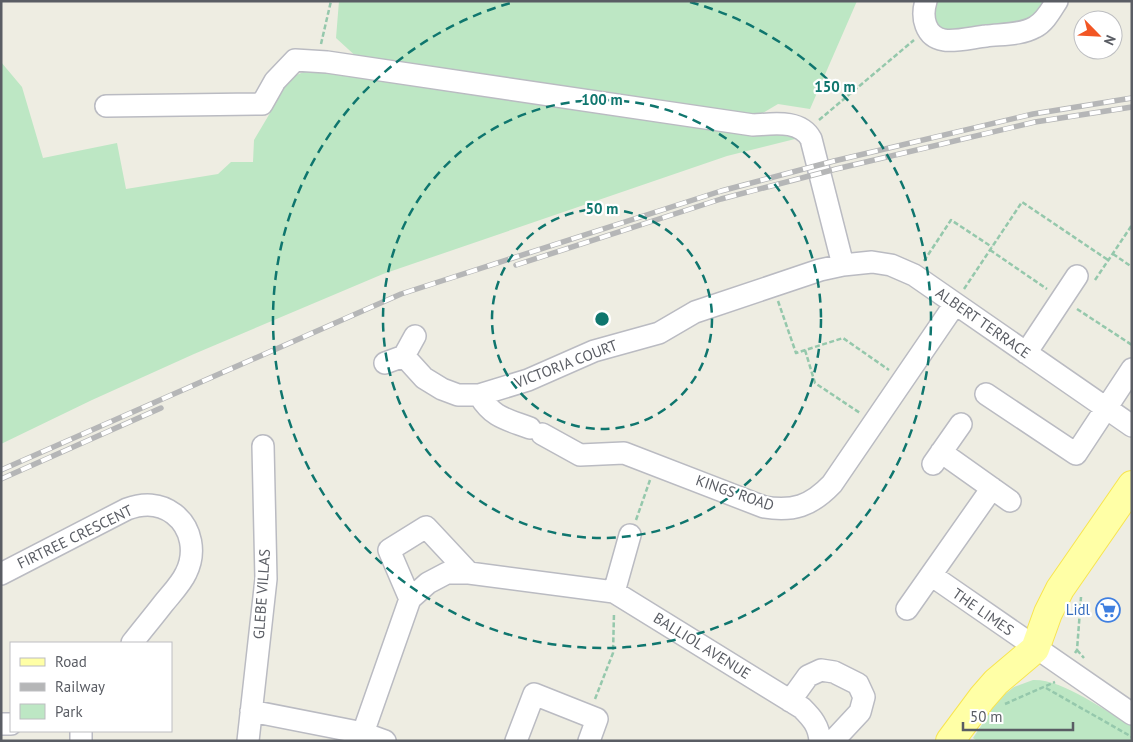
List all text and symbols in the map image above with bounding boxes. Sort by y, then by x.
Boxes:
north arrow [1073,10,1123,60]
text: N [1100,32,1120,48]
text: 150 m [814,77,856,96]
text: 100 m [581,90,623,109]
text: 50 m [586,199,618,218]
street label: ALBERT TERRACE [932,283,1034,362]
centre of rings [593,310,611,328]
street label: VICTORIA COURT [511,335,621,392]
street label: KINGS ROAD [694,470,777,515]
street label: FIRTREE CRESCENT [14,500,136,573]
street label: GLEBE VILLAS [249,548,274,640]
street label: THE LIMES [949,584,1018,640]
supermarket icon: Lidl [1095,597,1121,623]
place label: Lidl [1066,600,1091,619]
street label: BALLIOL AVENUE [650,608,754,683]
legend [10,642,172,732]
text: Road [55,652,87,671]
text: Railway [55,677,105,696]
scale bar [963,700,1073,732]
text: Park [55,702,83,721]
text: 50 m [970,707,1003,726]

